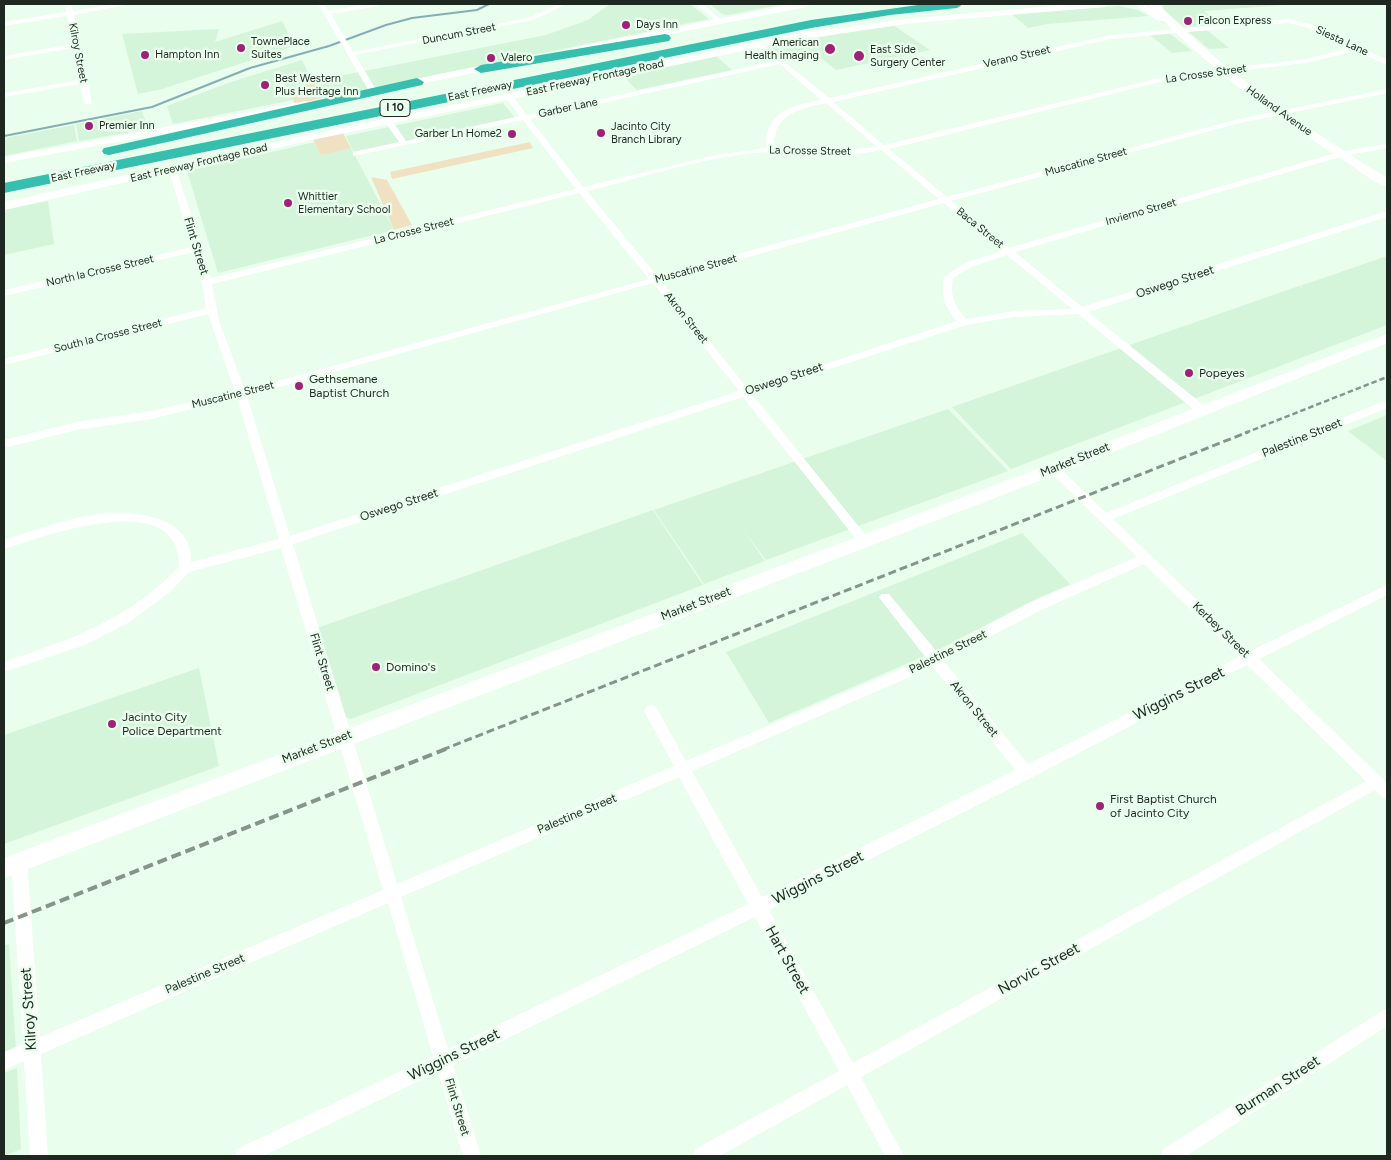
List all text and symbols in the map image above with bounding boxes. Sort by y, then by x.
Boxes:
place label: Falcon Express [1198,14,1271,28]
marker: Falcon Express [1182,15,1194,27]
place label: Days Inn [636,18,678,32]
marker: Days Inn [620,19,632,31]
street label: Duncum Street [421,20,497,48]
street label: Kilroy Street [66,22,90,84]
street label: Siesta Lane [1314,23,1370,59]
place label: TownePlace Suites [251,35,310,61]
place label: American Health imaging [745,36,819,62]
marker: TownePlace Suites [235,42,247,54]
marker: American Health imaging [823,42,837,56]
place label: East Side Surgery Center [870,43,945,69]
street label: Verano Street [982,43,1052,71]
place label: Hampton Inn [155,48,219,62]
marker: Hampton Inn [139,49,151,61]
marker: East Side Surgery Center [852,49,866,63]
place label: Valero [501,51,532,65]
marker: Valero [485,52,497,64]
street label: East Freeway Frontage Road [525,57,665,99]
street label: La Crosse Street [1165,62,1247,86]
place label: Best Western Plus Heritage Inn [275,72,358,98]
street label: East Freeway [447,78,513,104]
marker: Best Western Plus Heritage Inn [259,79,271,91]
street label: Holland Avenue [1243,83,1315,139]
street label: Garber Lane [537,95,599,121]
road number: I 10 [380,100,410,116]
place label: Premier Inn [99,119,155,133]
marker: Premier Inn [83,120,95,132]
place label: Jacinto City Branch Library [611,120,682,146]
place label: Garber Ln Home2 [415,127,502,141]
marker: Jacinto City Branch Library [595,127,607,139]
marker: Garber Ln Home2 [506,128,518,140]
street label: East Freeway Frontage Road [129,141,269,185]
street label: La Crosse Street [769,144,851,158]
street label: Muscatine Street [1043,145,1129,179]
street label: East Freeway [50,159,116,185]
place label: Whittier Elementary School [298,190,390,216]
street label: Invierno Street [1104,196,1178,228]
marker: Whittier Elementary School [282,197,294,209]
street label: Baca Street [954,205,1006,251]
street label: Flint Street [180,215,212,277]
street label: La Crosse Street [373,215,455,247]
street label: North la Crosse Street [45,252,155,290]
street label: Muscatine Street [653,252,739,286]
street label: Oswego Street [1134,263,1216,301]
street label: Akron Street [661,290,711,346]
street label: South la Crosse Street [53,316,163,356]
street label: Oswego Street [743,360,825,398]
place label: Popeyes [1199,366,1245,380]
marker: Popeyes [1183,367,1195,379]
place label: Gethsemane Baptist Church [309,372,389,400]
street label: Muscatine Street [190,378,276,412]
marker: Gethsemane Baptist Church [293,380,305,392]
street label: Palestine Street [1260,415,1344,461]
street label: Market Street [1038,440,1112,480]
street label: Oswego Street [358,486,440,524]
street label: Market Street [659,584,733,624]
street label: Kerbey Street [1189,599,1253,661]
street label: Palestine Street [907,627,989,677]
street label: Flint Street [306,631,338,693]
place label: Domino's [386,660,436,674]
marker: Domino's [370,661,382,673]
street label: Wiggins Street [1130,663,1228,725]
street label: Akron Street [947,678,1001,740]
place label: Jacinto City Police Department [122,710,222,738]
marker: Jacinto City Police Department [106,718,118,730]
street label: Market Street [280,727,354,767]
street label: Palestine Street [535,791,619,837]
place label: First Baptist Church of Jacinto City [1110,792,1217,820]
marker: First Baptist Church of Jacinto City [1094,800,1106,812]
street label: Wiggins Street [769,847,867,909]
street label: Hart Street [761,923,813,997]
street label: Norvic Street [995,939,1083,999]
street label: Palestine Street [163,951,247,997]
street label: Kilroy Street [17,967,41,1051]
street label: Wiggins Street [405,1025,503,1085]
street label: Burman Street [1232,1052,1324,1120]
street label: Flint Street [441,1076,473,1138]

